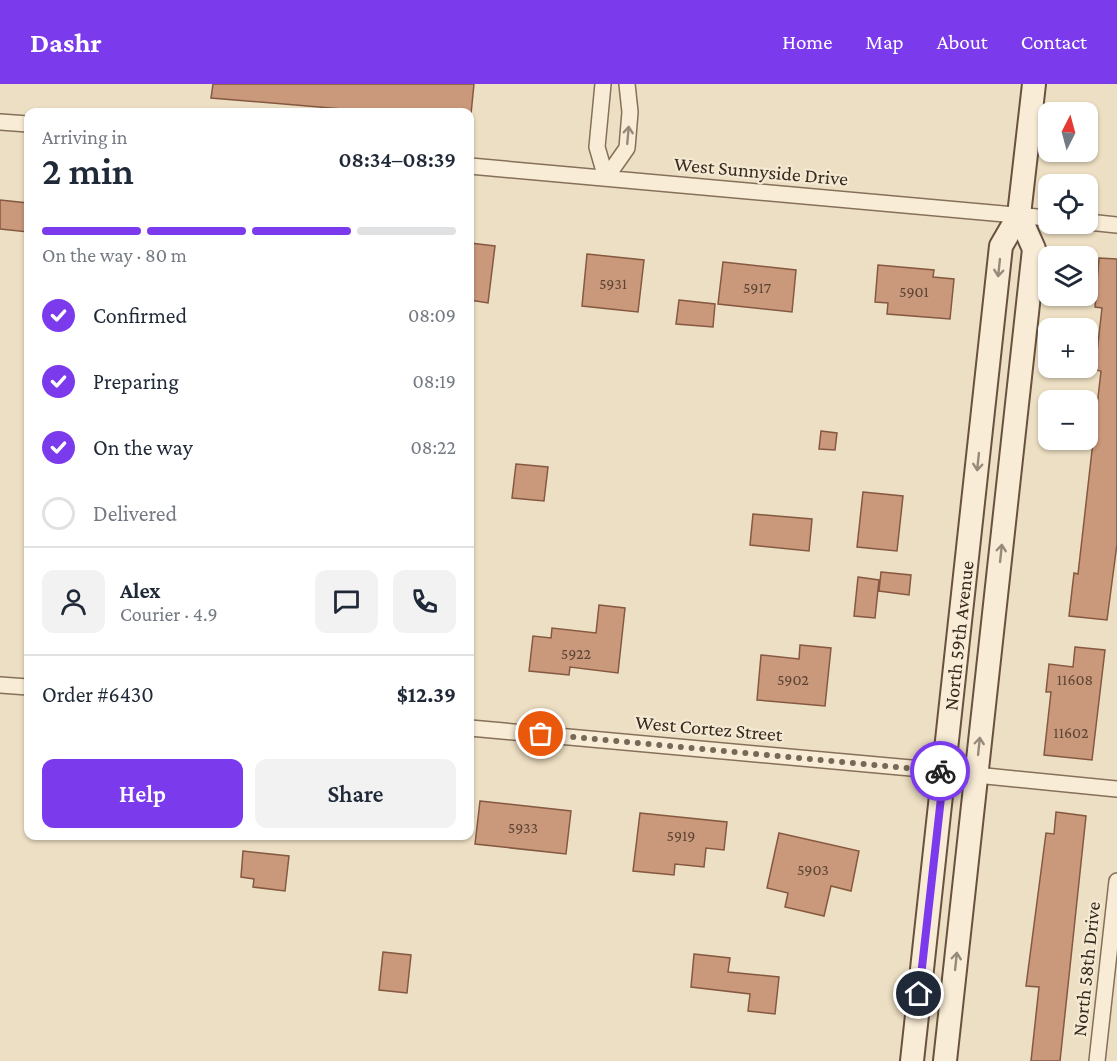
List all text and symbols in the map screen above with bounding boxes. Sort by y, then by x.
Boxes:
text: Dashr [30,27,102,58]
text: Home [782,30,832,54]
text: Map [865,30,904,54]
text: About [937,30,988,54]
text: Contact [1021,30,1087,54]
north arrow [1038,102,1098,162]
map controls [1038,102,1098,450]
text: Arriving in [42,126,127,148]
one-way arrow [623,126,634,146]
text: 08:34–08:39 [338,147,456,172]
text: 2 min [42,149,134,192]
street label: West Sunnyside Drive [673,152,849,191]
button: locate [1038,174,1098,234]
text: On the way · 80 m [42,244,187,266]
button: layers [1038,246,1098,306]
one-way arrow [993,258,1004,278]
house number: 5931 [599,275,627,292]
house number: 5917 [743,279,772,296]
house number: 5901 [899,283,929,300]
icon: check [42,299,75,332]
text: Confirmed [93,303,187,328]
text: 08:09 [408,304,456,326]
button: + [1038,318,1098,378]
icon: check [42,365,75,398]
text: Preparing [93,369,179,394]
text: 08:19 [413,370,456,392]
button: − [1038,390,1098,450]
icon: check [42,431,75,464]
text: On the way [93,435,193,460]
text: 08:22 [410,436,456,458]
one-way arrow [972,452,983,472]
text: Delivered [93,501,177,526]
one-way arrow [996,543,1007,563]
street label: North 59th Avenue [939,559,978,712]
button: person [42,570,105,633]
button: chat [315,570,378,633]
button: phone [393,570,456,633]
text: Alex [120,578,161,603]
text: Courier · 4.9 [120,603,218,625]
house number: 5922 [561,645,592,662]
house number: 5902 [777,671,809,688]
house number: 11608 [1057,671,1093,688]
text: Order #6430 [42,682,154,707]
text: $12.39 [397,682,456,707]
pin [515,708,566,759]
street label: West Cortez Street [635,711,784,745]
icon: bag [524,717,557,750]
house number: 11602 [1053,724,1089,741]
one-way arrow [974,737,985,757]
courier [910,741,970,801]
icon: bike [924,755,957,788]
button: Help [42,759,243,828]
button: Share [255,759,456,828]
house number: 5933 [508,819,538,836]
house number: 5919 [667,827,695,844]
house number: 5903 [797,861,829,878]
street label: North 58th Drive [1068,900,1104,1038]
one-way arrow [951,952,962,972]
pin [893,968,944,1019]
icon: home [902,977,935,1010]

